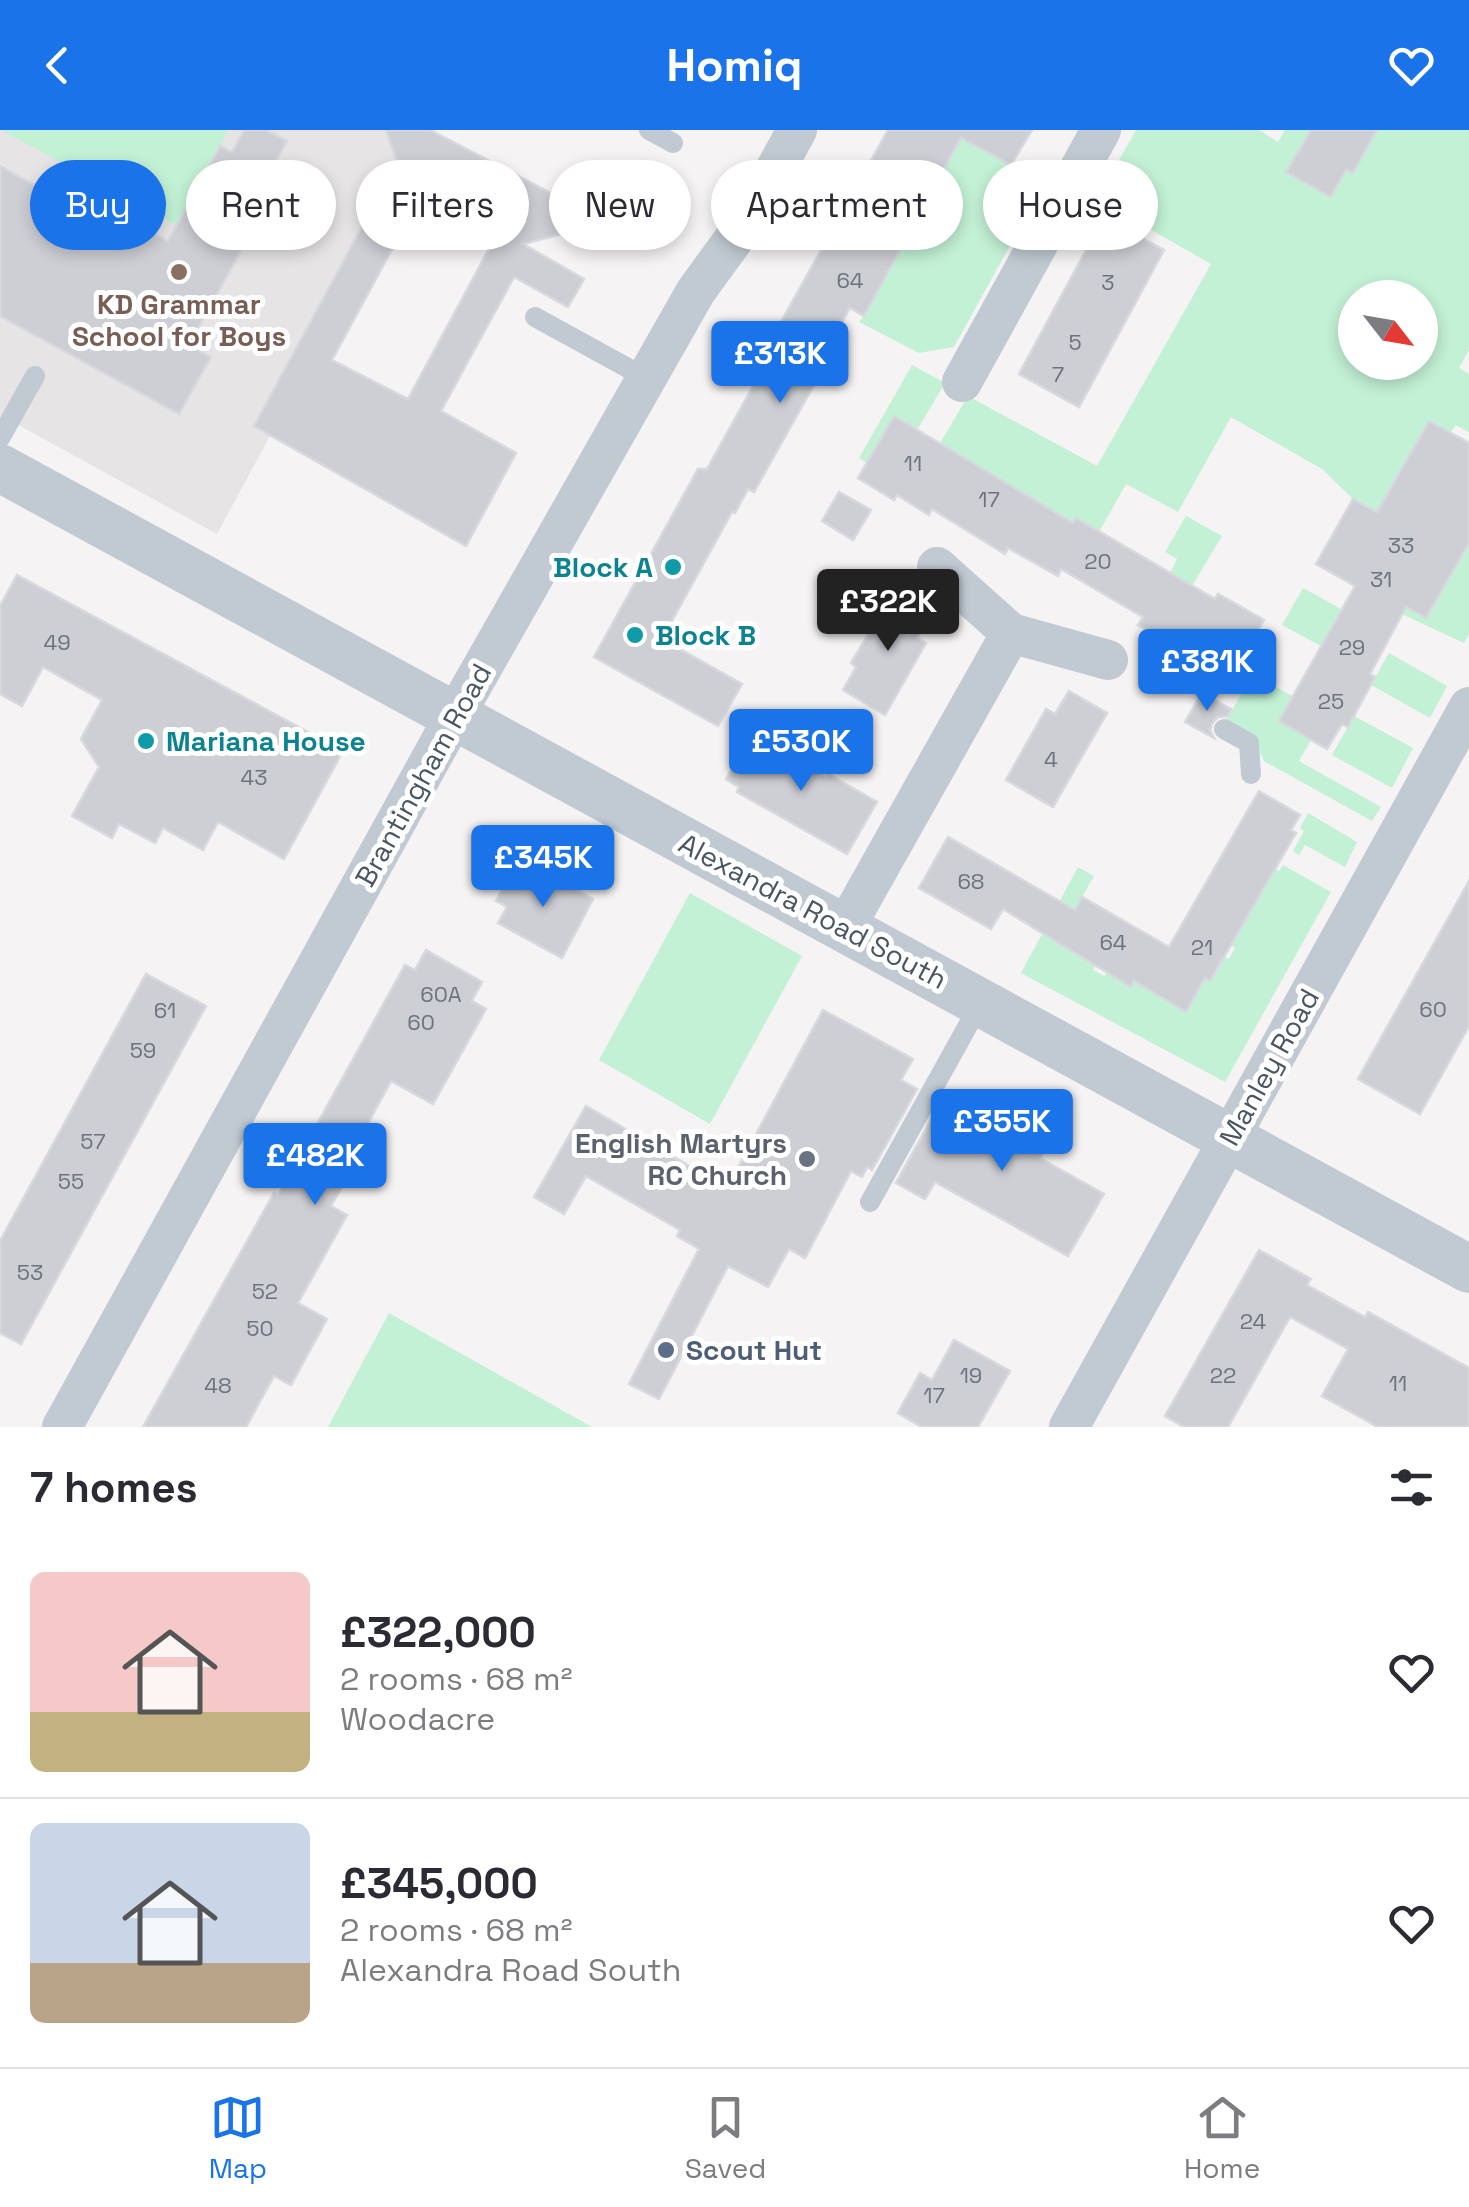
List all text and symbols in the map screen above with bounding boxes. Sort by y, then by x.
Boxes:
text: Homiq [666,37,803,94]
icon: back [30,38,85,93]
icon: heart [1384,38,1439,93]
chip: Buy [30,160,166,250]
chip: Rent [186,160,336,250]
chip: Filters [356,160,529,250]
chip: New [549,160,691,250]
chip: Apartment [711,160,963,250]
chip: House [983,160,1158,250]
marker: KD Grammar School for Boys [168,261,190,283]
house number: 64 [836,266,864,294]
house number: 3 [1101,268,1115,296]
north arrow [1338,280,1438,380]
map controls [1338,280,1438,380]
place label: KD Grammar School for Boys [72,286,286,354]
pin: £313K [710,321,850,406]
house number: 5 [1068,328,1082,356]
text: £313K [733,333,827,373]
house number: 7 [1052,360,1064,388]
house number: 11 [904,449,922,477]
house number: 17 [978,485,1000,513]
house number: 33 [1388,531,1414,559]
house number: 20 [1084,547,1112,575]
place label: Block A [553,549,653,585]
marker: Block A [662,556,684,578]
house number: 31 [1370,565,1392,593]
pin: £322K [818,569,958,654]
text: £322K [839,581,937,621]
place label: Block B [655,617,756,653]
marker: Block B [624,624,646,646]
house number: 49 [43,628,71,656]
pin: £381K [1137,629,1277,714]
house number: 29 [1339,633,1365,661]
text: £381K [1160,641,1254,681]
street label: Brantingham Road [347,657,499,893]
house number: 25 [1318,687,1344,715]
pin: £530K [731,709,871,794]
text: £530K [751,721,851,761]
place label: Mariana House [166,723,366,759]
marker: Mariana House [135,730,157,752]
house number: 4 [1044,745,1058,773]
house number: 43 [240,763,268,791]
pin: £345K [473,825,613,910]
street label: Alexandra Road South [673,825,953,997]
text: £345K [493,837,593,877]
house number: 68 [957,867,985,895]
house number: 64 [1099,928,1127,956]
house number: 21 [1191,933,1213,961]
house number: 60A [420,980,462,1008]
street label: Manley Road [1211,982,1327,1152]
house number: 60 [1419,995,1447,1023]
house number: 61 [154,996,176,1024]
house number: 60 [407,1008,435,1036]
house number: 59 [130,1036,156,1064]
pin: £355K [932,1089,1072,1174]
text: £355K [953,1101,1051,1141]
pin: £482K [245,1123,385,1208]
place label: English Martyrs RC Church [575,1125,787,1193]
house number: 57 [80,1127,106,1155]
text: £482K [265,1135,365,1175]
marker: English Martyrs RC Church [796,1148,818,1170]
house number: 55 [58,1167,84,1195]
house number: 53 [17,1258,43,1286]
house number: 52 [252,1277,278,1305]
house number: 24 [1240,1307,1266,1335]
house number: 50 [246,1314,274,1342]
place label: Scout Hut [686,1332,822,1368]
marker: Scout Hut [655,1339,677,1361]
house number: 19 [960,1361,982,1389]
house number: 22 [1210,1361,1236,1389]
house number: 11 [1389,1369,1407,1397]
house number: 48 [204,1371,232,1399]
house number: 17 [923,1381,945,1409]
icon: filters [1384,1460,1439,1515]
text: 7 homes [30,1461,198,1514]
text: £322,000 [340,1606,536,1659]
icon: home [110,1612,230,1732]
icon: heart [1384,1645,1439,1700]
text: 2 rooms · 68 m² [340,1659,572,1699]
text: Woodacre [340,1699,495,1739]
text: £345,000 [340,1857,538,1910]
icon: home [110,1863,230,1983]
icon: heart [1384,1896,1439,1951]
text: 2 rooms · 68 m² [340,1910,572,1950]
text: Alexandra Road South [340,1950,681,1990]
tab: Map [209,2090,267,2186]
tab: Saved [685,2090,766,2186]
tab: Home [1184,2090,1260,2186]

